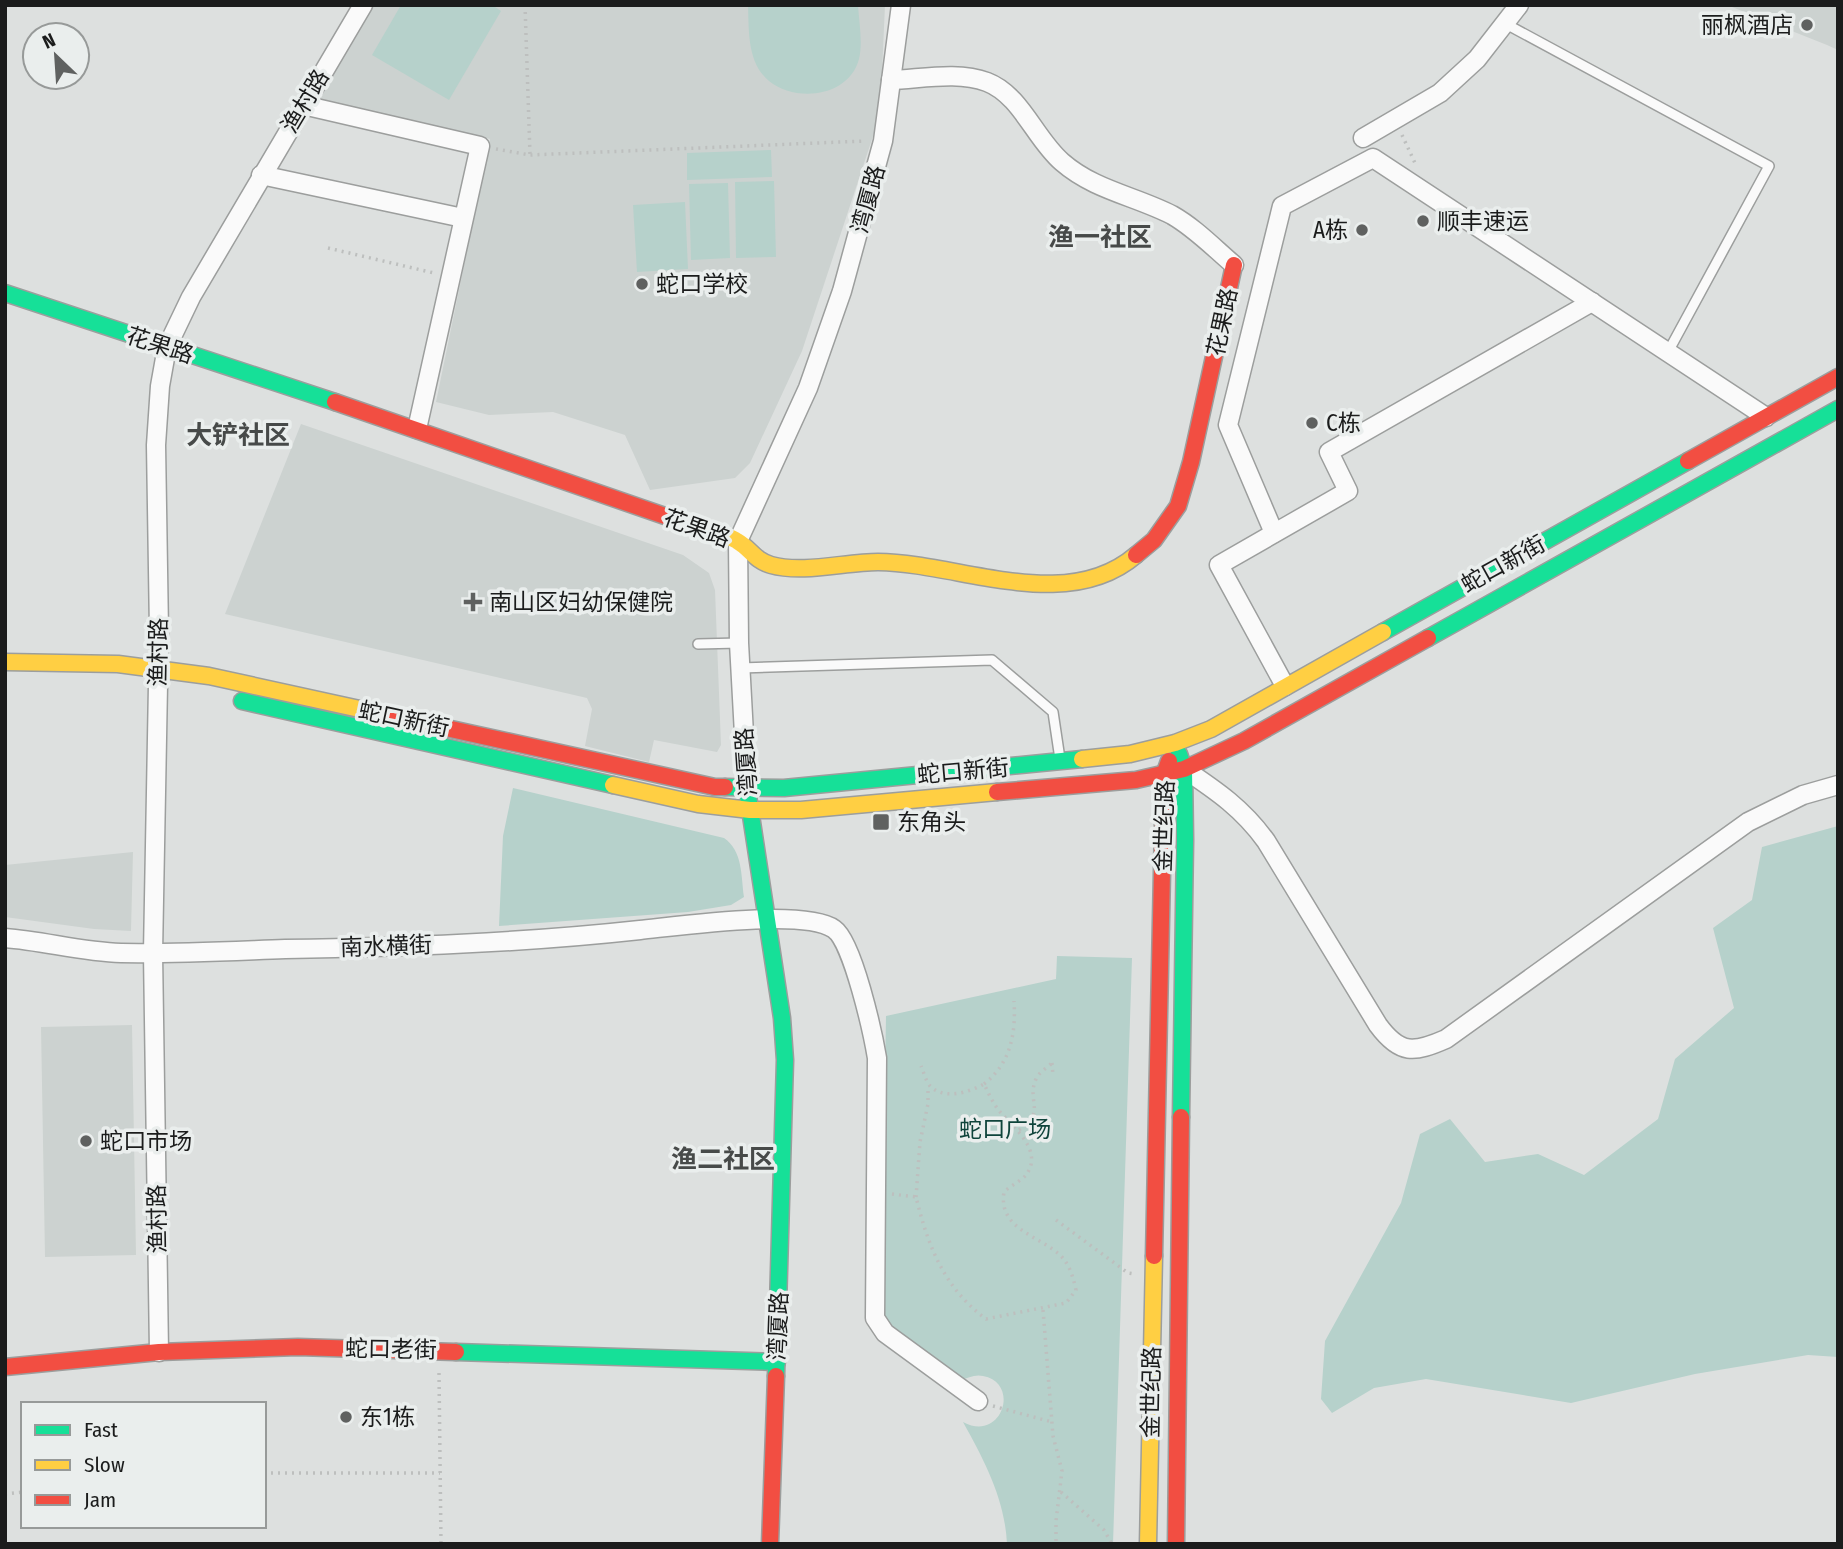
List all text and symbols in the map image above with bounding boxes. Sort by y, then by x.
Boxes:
place label: 丽枫酒店 [1701,11,1793,39]
marker: 丽枫酒店 [1799,17,1815,33]
north arrow [21,21,91,91]
text: N [39,28,59,54]
street label: 渔村路 [275,64,335,138]
street label: 湾厦路 [846,162,890,236]
place label: 顺丰速运 [1437,207,1529,235]
marker: 顺丰速运 [1415,213,1431,229]
place label: A栋 [1313,216,1348,244]
district label: 渔一社区 [1048,222,1152,253]
marker: A栋 [1354,222,1370,238]
place label: 蛇口学校 [656,270,748,298]
marker: 蛇口学校 [634,276,650,292]
street label: 花果路 [1201,285,1243,359]
street label: 花果路 [123,321,197,369]
place label: C栋 [1326,409,1361,437]
marker: C栋 [1304,415,1320,431]
district label: 大铲社区 [186,420,290,451]
street label: 花果路 [660,503,734,553]
street label: 蛇口新街 [1456,529,1550,599]
place label: 南山区妇幼保健院 [489,588,673,616]
marker: 南山区妇幼保健院 [463,592,483,612]
street label: 渔村路 [143,617,173,687]
street label: 蛇口新街 [356,696,452,742]
street label: 湾厦路 [730,727,762,797]
street label: 蛇口新街 [916,753,1010,789]
street label: 金世纪路 [1148,780,1180,872]
place label: 东角头 [897,808,966,836]
marker: 东角头 [871,812,891,832]
street label: 南水横街 [340,930,432,962]
park label: 蛇口广场 [959,1115,1051,1143]
place label: 蛇口市场 [100,1127,192,1155]
marker: 蛇口市场 [78,1133,94,1149]
district label: 渔二社区 [671,1144,775,1175]
street label: 渔村路 [142,1184,172,1254]
street label: 湾厦路 [763,1291,793,1361]
street label: 蛇口老街 [345,1334,437,1364]
street label: 金世纪路 [1136,1346,1166,1438]
legend [21,1402,266,1528]
place label: 东1栋 [360,1403,415,1431]
marker: 东1栋 [338,1409,354,1425]
text: Fast [84,1417,118,1443]
text: Slow [84,1452,125,1478]
text: Jam [84,1487,116,1513]

